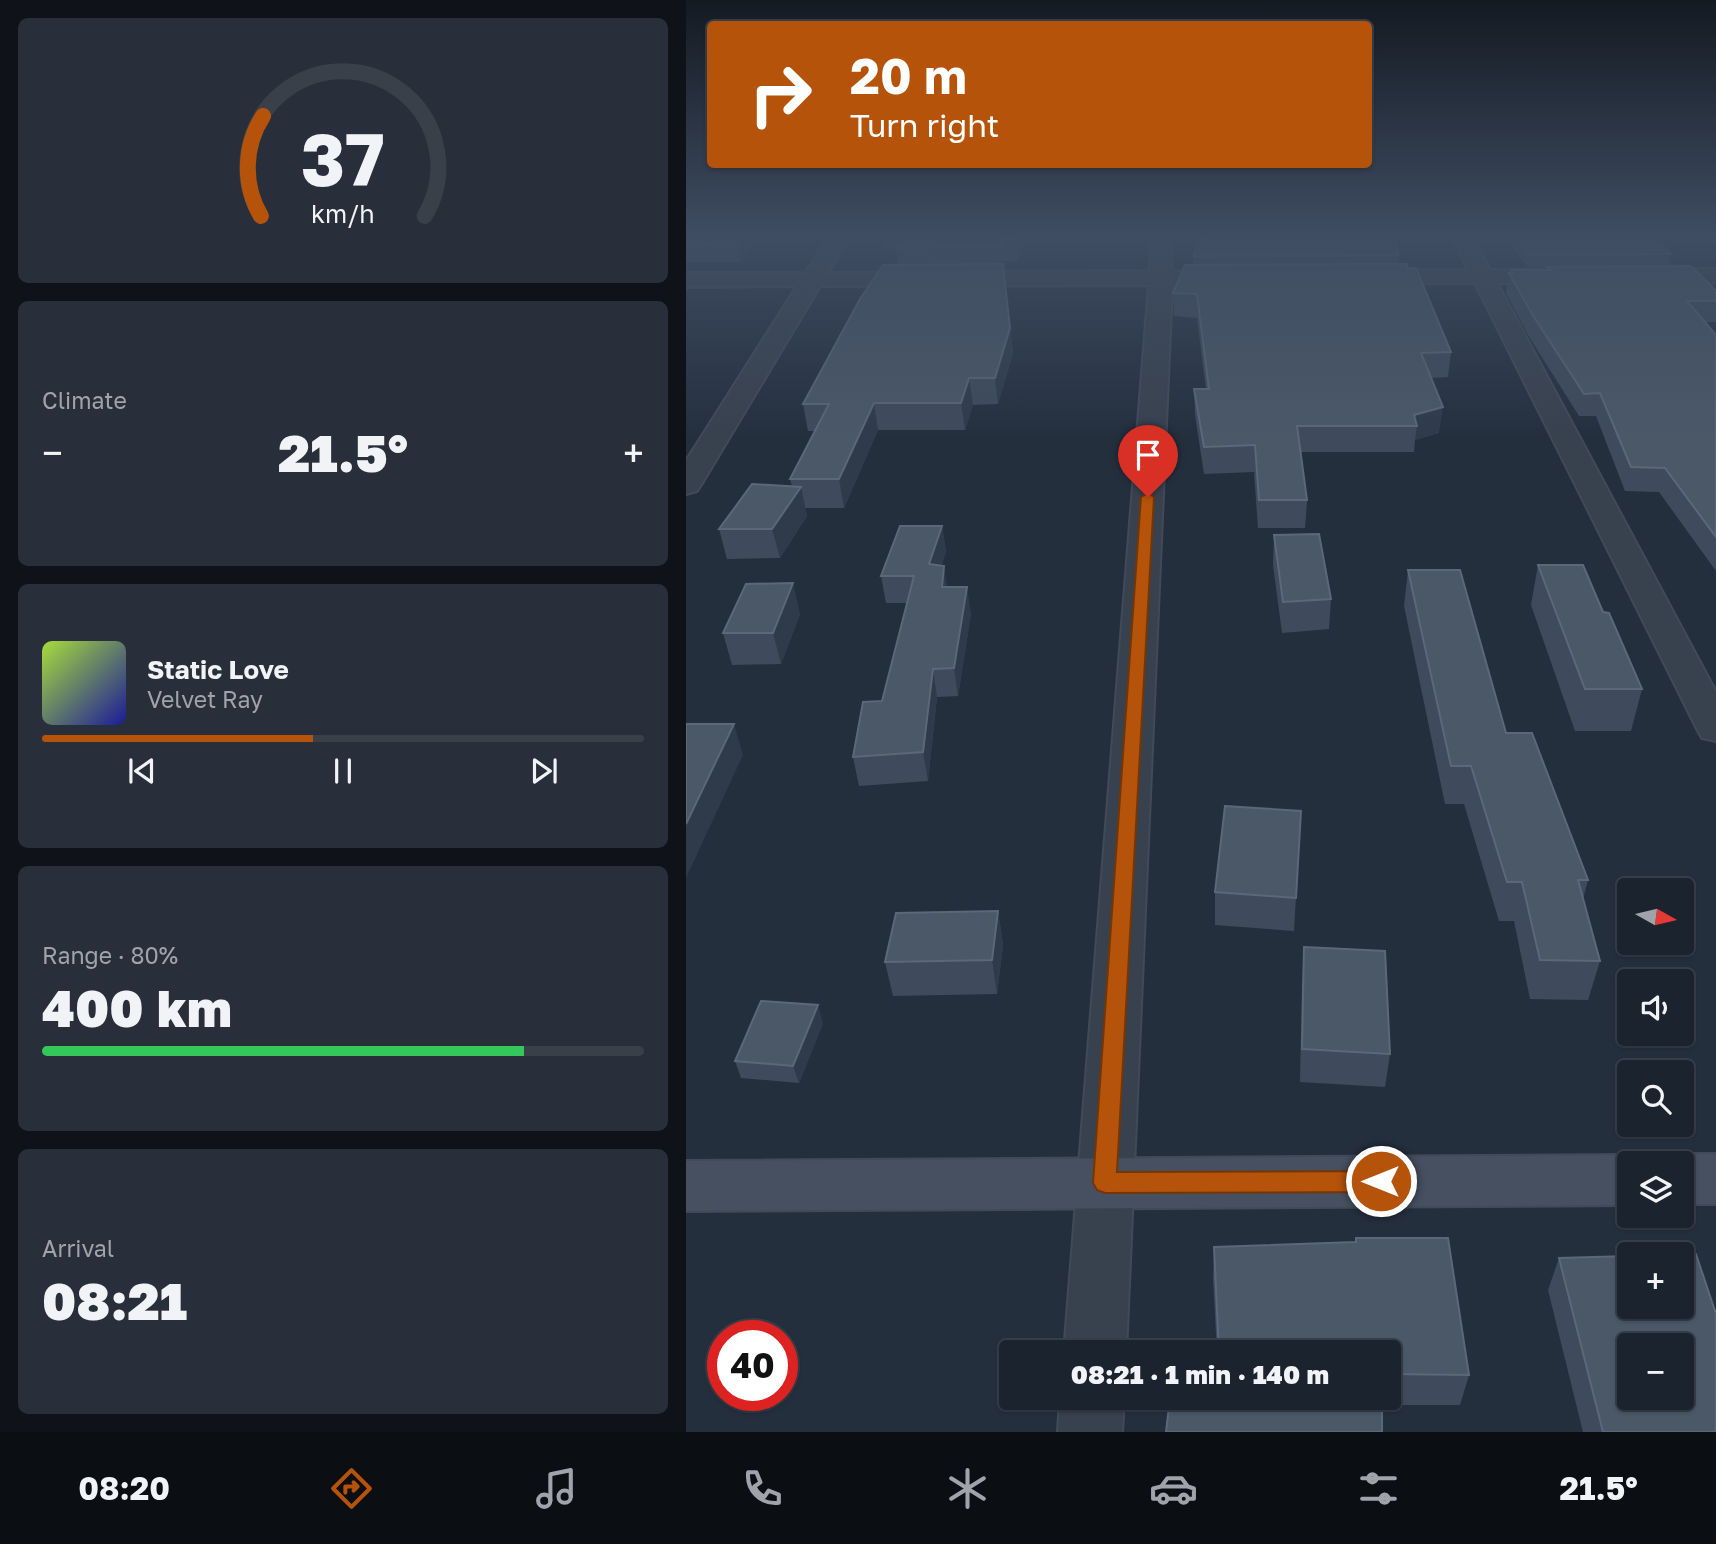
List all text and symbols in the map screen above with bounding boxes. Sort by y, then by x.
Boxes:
text: 20 m [850,46,967,105]
icon: right [735,49,826,140]
text: Turn right [850,106,999,144]
text: 37 [301,116,385,203]
text: km/h [311,198,375,229]
text: Climate [42,386,127,414]
text: 21.5° [278,421,408,483]
pin [1118,425,1178,497]
text: − [42,430,63,475]
text: + [623,430,644,475]
icon: arrive [1129,436,1167,474]
text: Static Love [147,654,289,685]
text: Velvet Ray [147,685,263,713]
icon: previous [123,752,161,790]
icon: pause [324,752,362,790]
icon: next [525,752,563,790]
north arrow [1617,878,1694,956]
map controls [1617,878,1694,1410]
text: Range · 80% [42,941,178,969]
button: sound [1617,969,1694,1046]
text: 400 km [42,976,232,1038]
button: search [1617,1060,1694,1137]
position arrow [1344,1144,1418,1218]
button: layers [1617,1151,1694,1228]
text: Arrival [42,1234,114,1262]
button: + [1617,1242,1694,1319]
text: 08:21 [42,1269,187,1331]
speed limit sign: 40 [707,1320,798,1411]
button: − [1617,1333,1694,1410]
text: 08:21 · 1 min · 140 m [1071,1359,1329,1390]
icon: directions [327,1464,376,1513]
icon: music [532,1464,581,1513]
icon: phone [738,1464,787,1513]
icon: climate [943,1464,992,1513]
icon: car [1149,1464,1198,1513]
icon: filters [1354,1464,1403,1513]
text: 08:20 [78,1469,170,1507]
text: 21.5° [1559,1469,1638,1507]

